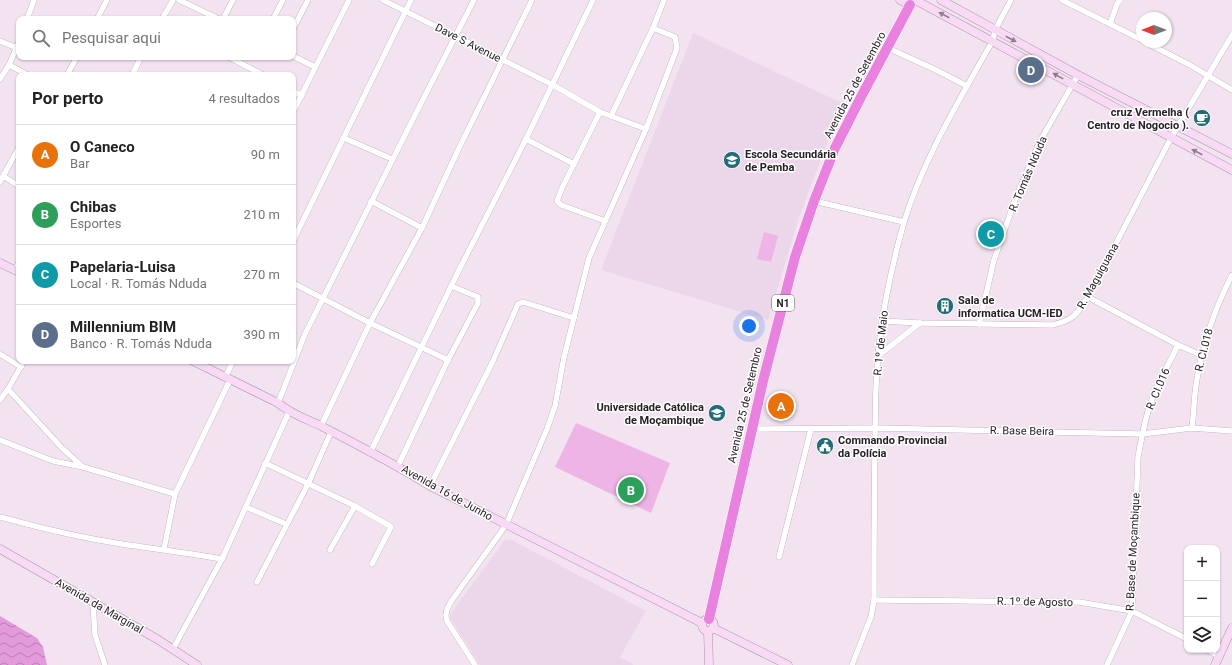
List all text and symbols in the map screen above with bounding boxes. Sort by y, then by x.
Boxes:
one-way arrow [938,12,950,18]
north arrow [1136,12,1172,48]
search box [16,16,296,60]
street label: Dave S Avenue [433,21,503,65]
icon: search [30,27,52,49]
text: Pesquisar aqui [62,29,161,47]
street label: Avenida 25 de Setembro [821,29,889,141]
one-way arrow [1006,36,1017,42]
pin: D [1018,55,1044,85]
one-way arrow [1053,73,1064,80]
text: Por perto [32,88,103,108]
text: 4 resultados [208,91,280,106]
place label: cruz Vermelha ( Centro de Nogocio ). [1087,106,1189,132]
cafe icon: cruz Vermelha ( Centro de Nogocio ). [1192,108,1212,128]
street label: R. Tomás Nduda [1006,134,1050,214]
text: O Caneco [70,138,135,156]
text: A [41,147,49,162]
text: 90 m [251,147,280,162]
place label: Escola Secundária de Pemba [745,148,836,174]
one-way arrow [1192,148,1203,155]
school or university icon: Escola Secundária de Pemba [722,150,742,170]
text: Bar [70,156,90,171]
text: Chibas [70,198,116,216]
text: B [41,207,49,222]
text: 210 m [243,207,280,222]
text: Esportes [70,216,121,231]
pin: C [978,219,1004,249]
street label: R. Maguiguana [1075,241,1121,311]
text: Papelaria-Luisa [70,258,176,276]
text: C [41,267,49,282]
text: 270 m [243,267,280,282]
text: Local · R. Tomás Nduda [70,276,207,291]
place label: Sala de informatica UCM-IED [958,294,1063,320]
road number: N1 [772,295,794,311]
building icon: Sala de informatica UCM-IED [935,296,955,316]
street label: R. 1º de Maio [871,310,891,376]
your location [739,316,759,336]
text: Millennium BIM [70,318,176,336]
text: D [41,327,49,342]
text: 390 m [243,327,280,342]
street label: R. CI.018 [1192,327,1216,373]
text: Banco · R. Tomás Nduda [70,336,212,351]
street label: Avenida 25 de Setembro [725,346,765,464]
street label: R. CI.016 [1143,366,1173,412]
pin: A [768,391,794,421]
place label: Universidade Católica de Moçambique [596,401,704,427]
school or university icon: Universidade Católica de Moçambique [707,403,727,423]
street label: R. Base Beira [990,424,1054,438]
place label: Commando Provincial da Polícia [838,434,947,460]
public building icon: Commando Provincial da Polícia [815,436,835,456]
street label: Avenida 16 de Junho [399,463,495,523]
pin: B [618,475,644,505]
street label: R. Base de Moçambique [1123,492,1143,612]
map controls [1184,545,1220,653]
button: + [1184,545,1220,581]
street label: Avenida da Marginal [53,576,145,636]
button: − [1184,581,1220,617]
street label: R. 1º de Agosto [997,595,1073,609]
button: layers [1184,617,1220,653]

